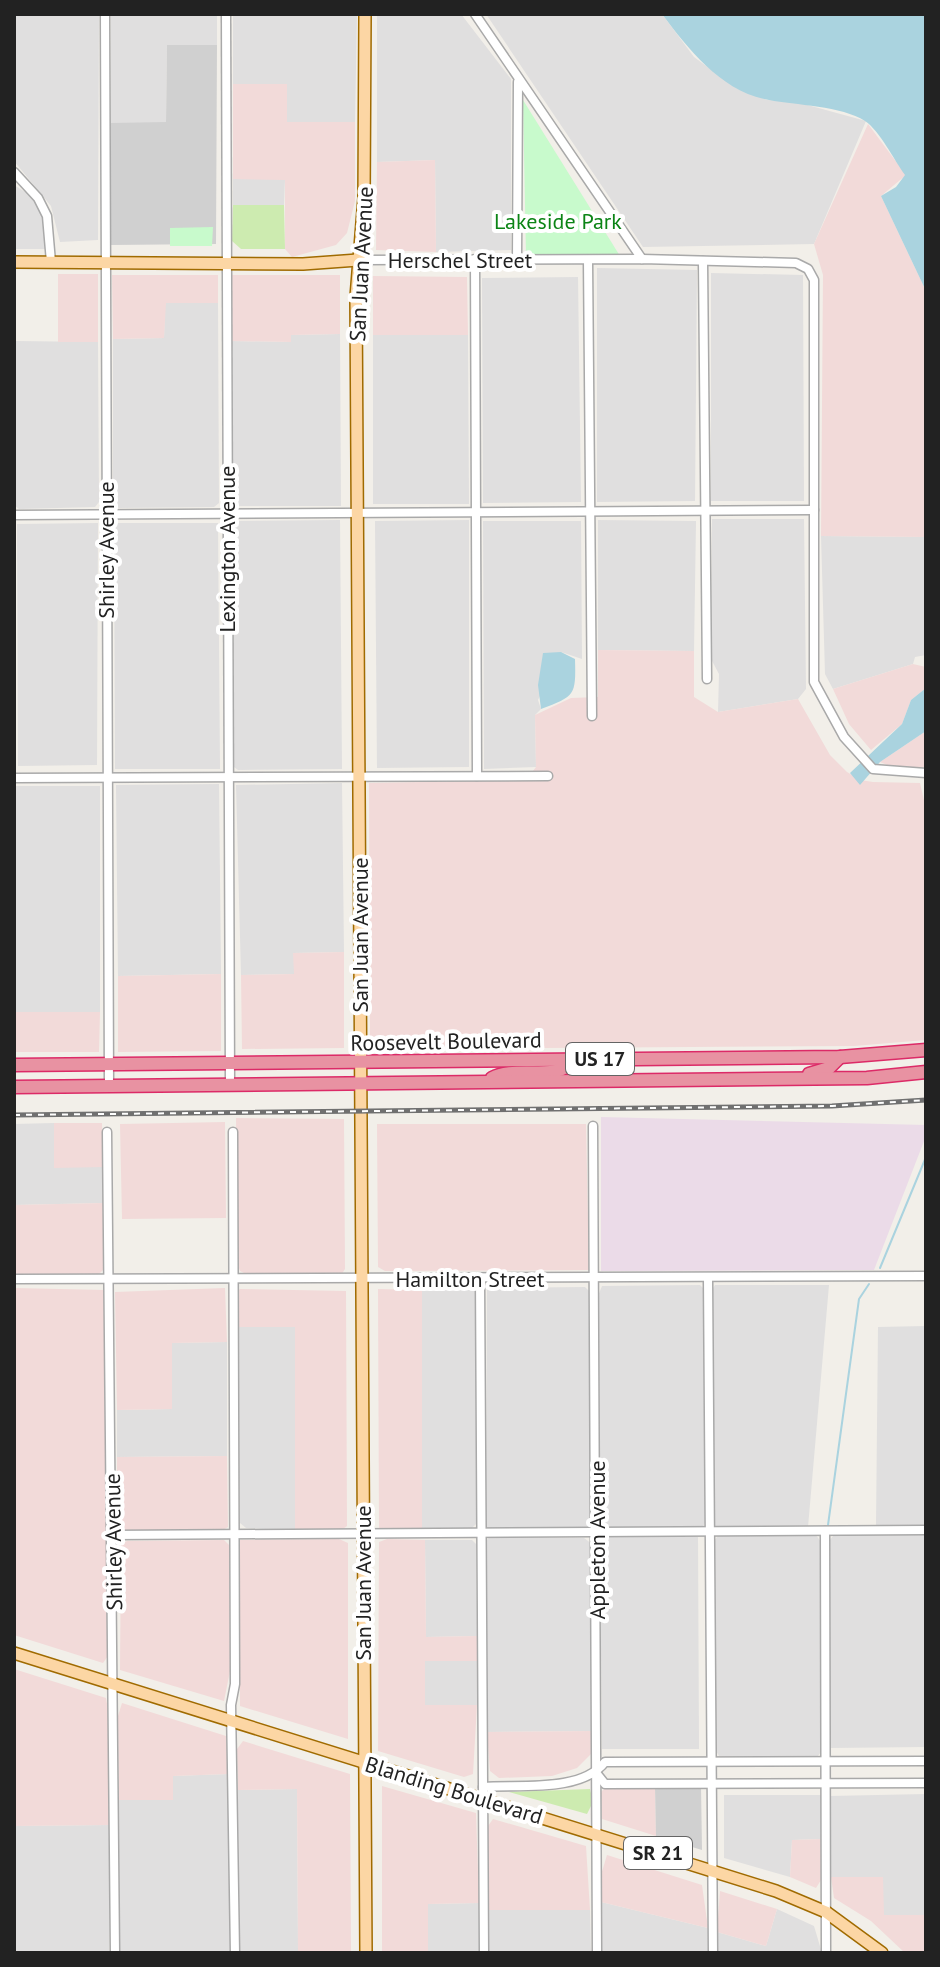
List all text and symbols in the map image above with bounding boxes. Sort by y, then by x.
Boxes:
street label: San Juan Avenue [343,186,379,342]
park label: Lakeside Park [494,207,622,235]
street label: Herschel Street [388,246,533,274]
street label: Lexington Avenue [213,466,241,632]
street label: Shirley Avenue [92,481,120,619]
street label: San Juan Avenue [346,857,374,1013]
street label: Roosevelt Boulevard [350,1025,542,1057]
road number: US 17 [566,1043,634,1075]
street label: Hamilton Street [396,1265,545,1293]
street label: Appleton Avenue [583,1460,611,1620]
street label: Shirley Avenue [98,1473,128,1611]
street label: San Juan Avenue [349,1505,377,1661]
street label: Blanding Boulevard [362,1750,546,1830]
road number: SR 21 [624,1837,692,1869]

